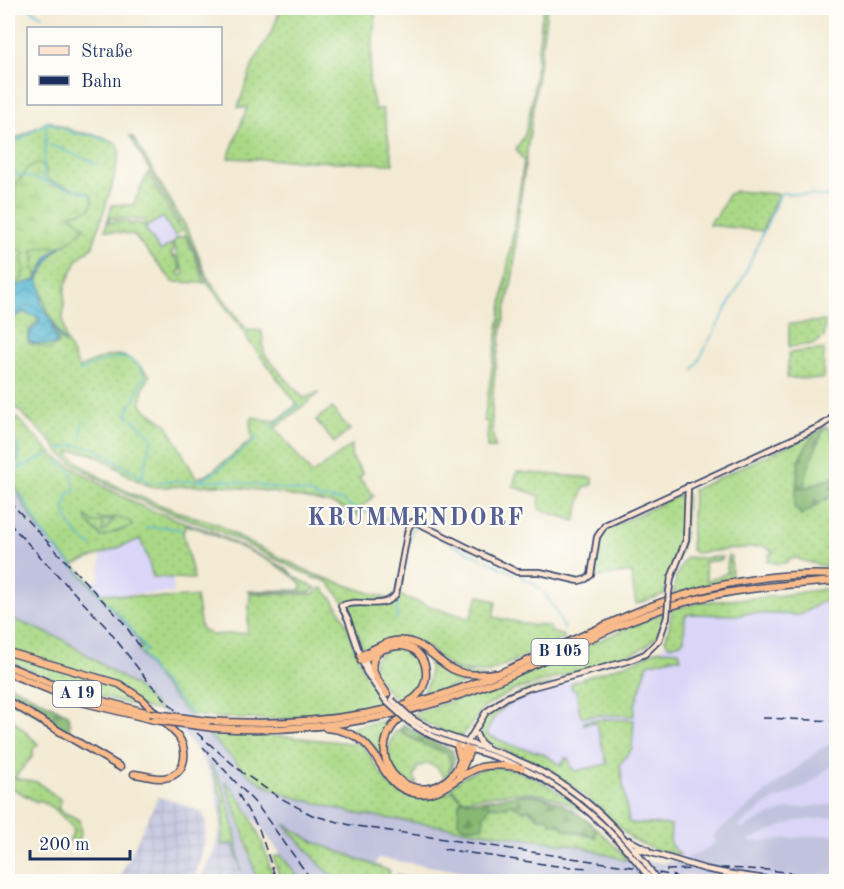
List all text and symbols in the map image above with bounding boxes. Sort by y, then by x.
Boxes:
legend [27,27,222,105]
text: Straße [81,43,132,61]
text: Bahn [81,73,122,91]
district label: KRUMMENDORF [307,507,525,531]
road number: B 105 [532,639,588,665]
road number: A 19 [53,681,101,707]
scale bar [30,823,130,861]
text: 200 m [39,836,90,854]

